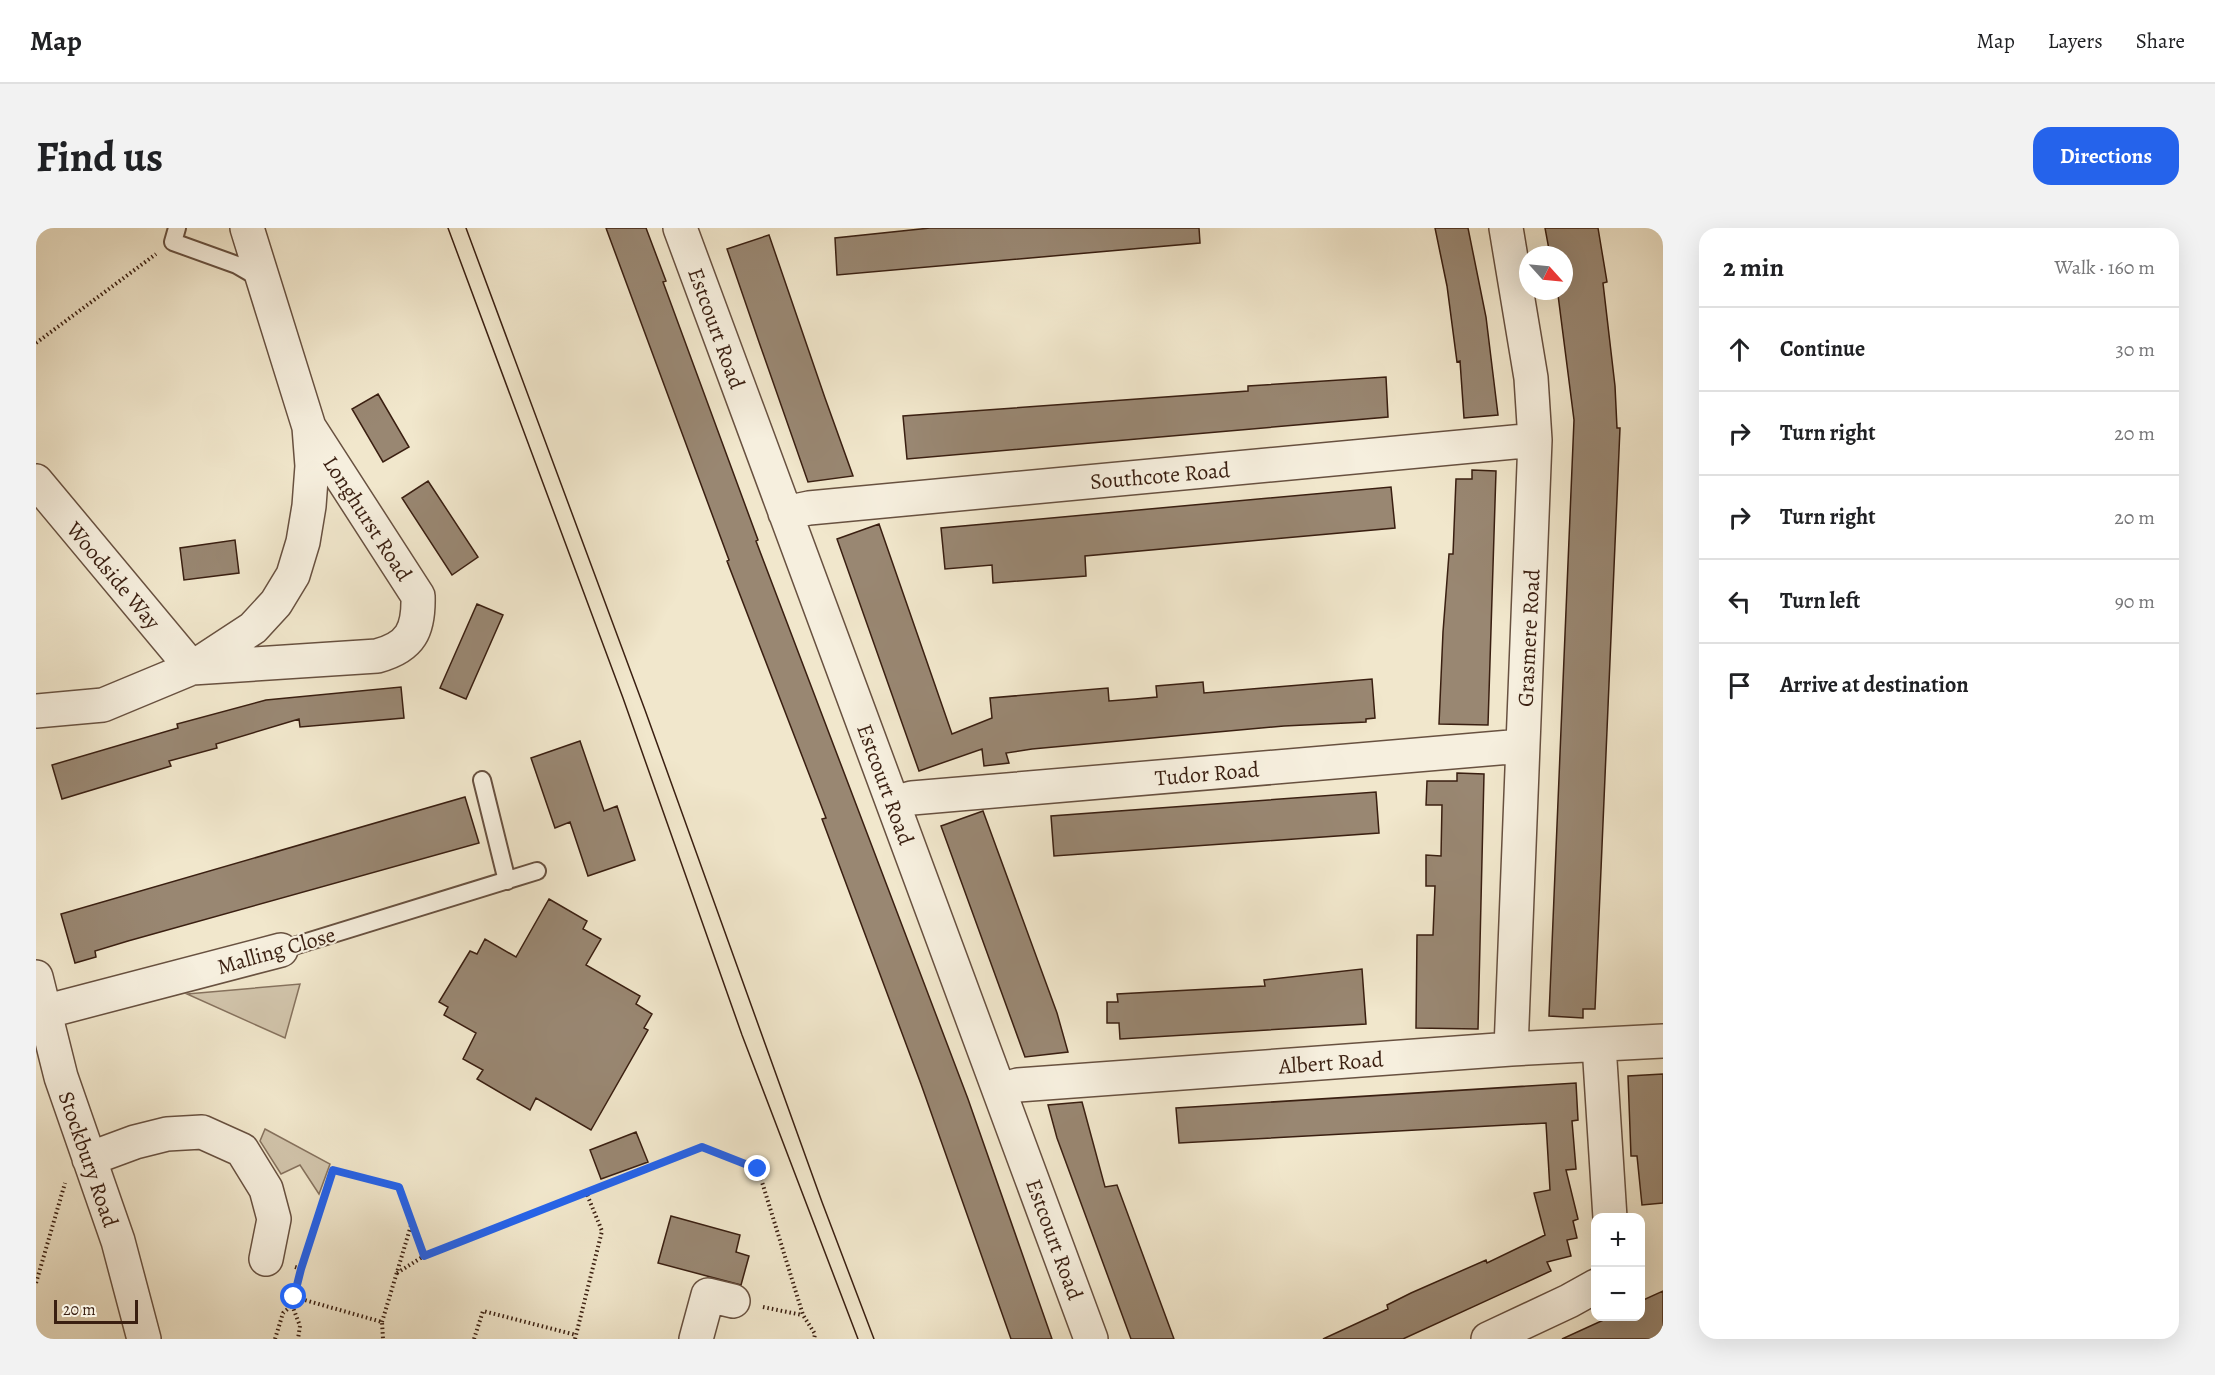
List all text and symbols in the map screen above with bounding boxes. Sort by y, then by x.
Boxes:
text: Map [30,22,82,60]
text: Map [1976,27,2015,55]
text: Layers [2048,27,2103,55]
text: Share [2136,27,2185,55]
button: Directions [2033,127,2179,185]
text: Find us [36,128,163,185]
north arrow [1519,246,1573,300]
text: 2 min [1723,250,1784,285]
text: Walk · 160 m [2055,254,2155,281]
street label: Estcourt Road [680,264,752,393]
icon: ahead [1723,333,1756,366]
text: Continue [1780,334,1865,364]
text: 30 m [2115,336,2155,363]
icon: right [1723,417,1756,450]
text: Turn right [1780,418,1876,448]
text: 20 m [2114,420,2155,447]
street label: Longhurst Road [315,450,419,587]
street label: Southcote Road [1089,455,1231,497]
icon: right [1723,501,1756,534]
text: Turn right [1780,502,1876,532]
text: 20 m [2114,504,2155,531]
street label: Woodside Way [59,515,167,636]
street label: Grasmere Road [1510,568,1548,708]
icon: left [1723,585,1756,618]
text: Turn left [1780,586,1860,616]
text: 90 m [2115,588,2155,615]
icon: arrive [1723,669,1756,702]
text: Arrive at destination [1780,670,1969,700]
street label: Estcourt Road [849,720,921,849]
street label: Tudor Road [1154,754,1261,793]
street label: Malling Close [214,920,339,982]
street label: Albert Road [1277,1044,1385,1082]
street label: Stockbury Road [51,1087,125,1231]
route end [744,1155,770,1181]
street label: Estcourt Road [1018,1175,1090,1304]
map controls [1591,1213,1645,1321]
button: + [1591,1213,1645,1267]
button: − [1591,1267,1645,1321]
route start [280,1283,306,1309]
scale bar [54,1297,138,1324]
text: 20 m [63,1299,96,1321]

